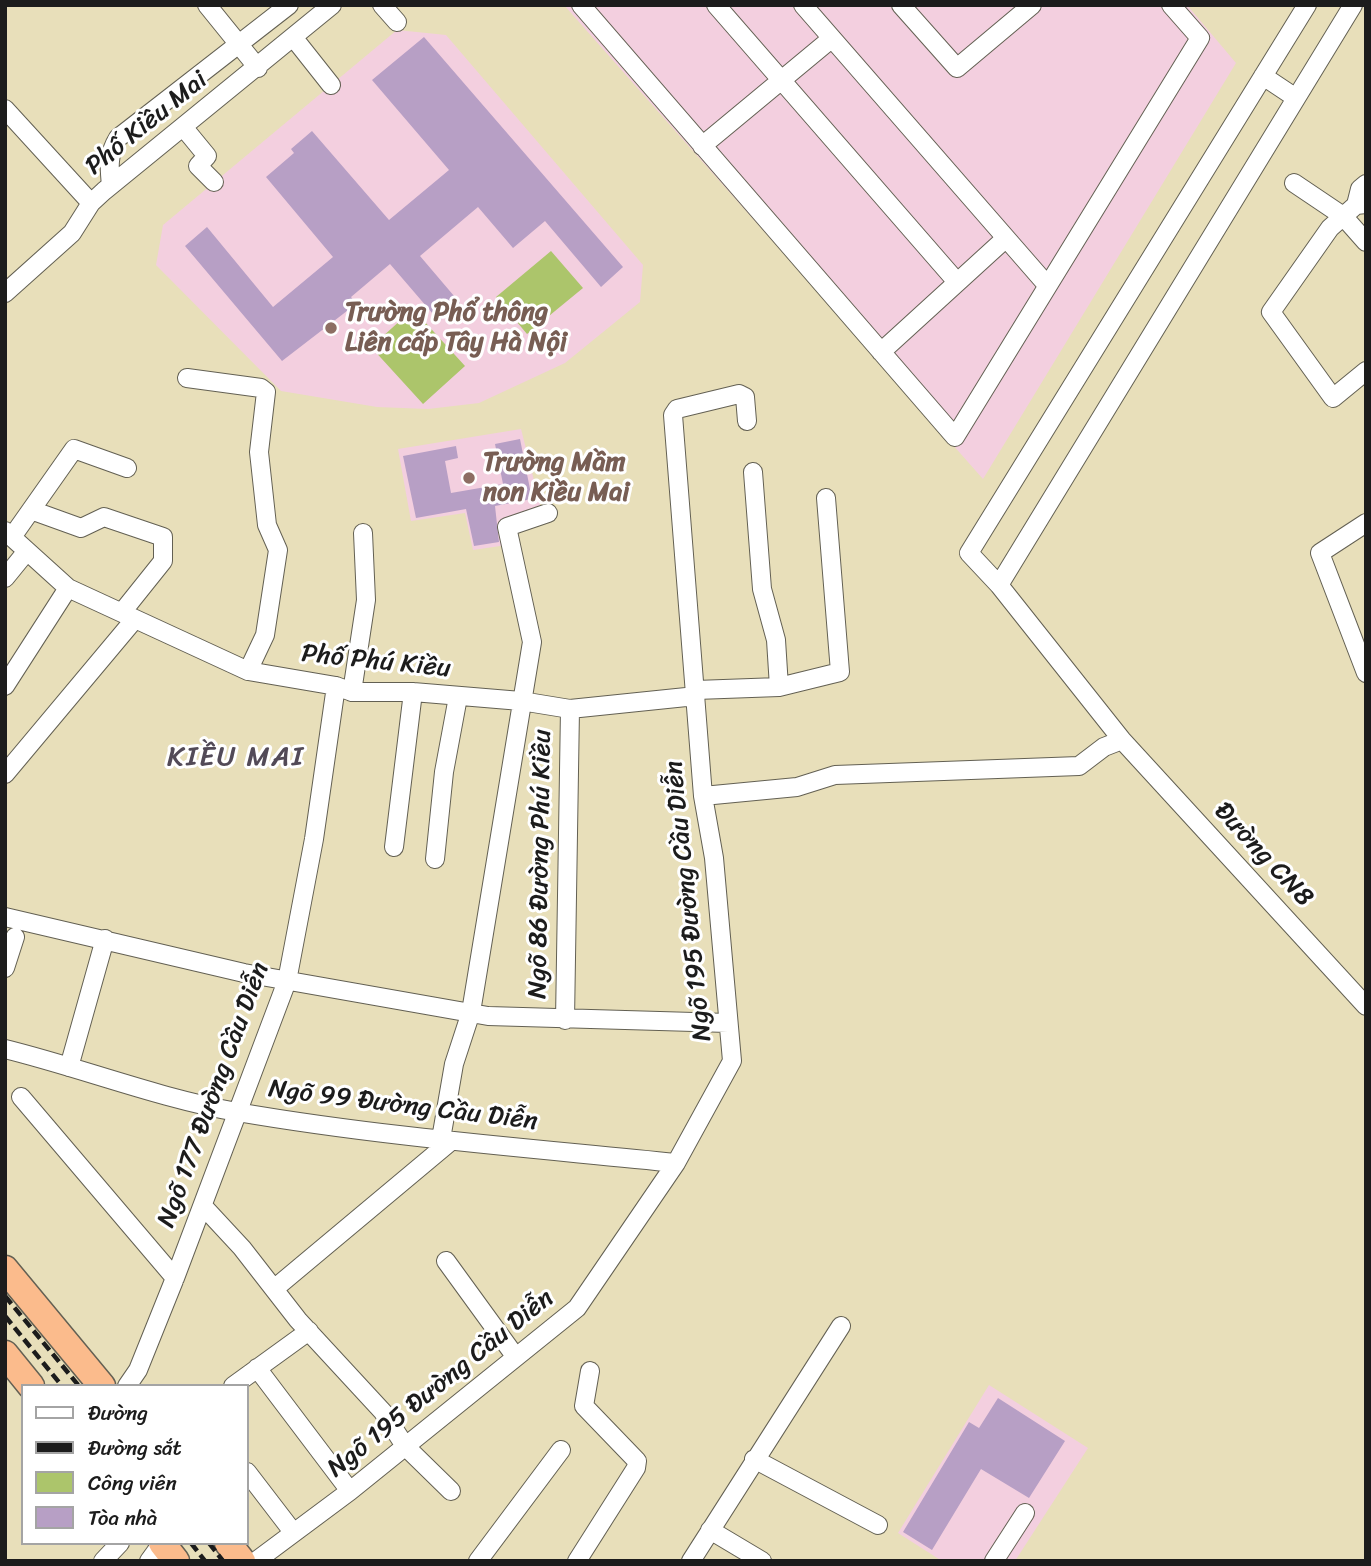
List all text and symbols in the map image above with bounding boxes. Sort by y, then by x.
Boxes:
street label: Phố Kiều Mai [80,65,214,183]
place label: Trường Phổ thông Liên cấp Tây Hà Nội [345,297,567,358]
marker: Trường Phổ thông Liên cấp Tây Hà Nội [323,320,339,336]
place label: Trường Mầm non Kiều Mai [483,447,629,508]
marker: Trường Mầm non Kiều Mai [461,470,477,486]
street label: Phố Phú Kiều [300,639,452,685]
street label: Ngõ 86 Đường Phú Kiều [523,729,559,999]
district label: KIỀU MAI [169,741,303,775]
street label: Ngõ 195 Đường Cầu Diễn [659,759,719,1043]
street label: Đường CN8 [1207,796,1319,914]
street label: Ngõ 177 Đường Cầu Diễn [151,958,277,1232]
street label: Ngõ 99 Đường Cầu Diễn [267,1074,539,1138]
street label: Ngõ 195 Đường Cầu Diễn [322,1283,560,1485]
legend [21,1384,248,1545]
text: Đường [88,1394,148,1432]
text: Đường sắt [88,1429,182,1467]
text: Công viên [88,1464,177,1502]
text: Tòa nhà [88,1499,157,1537]

